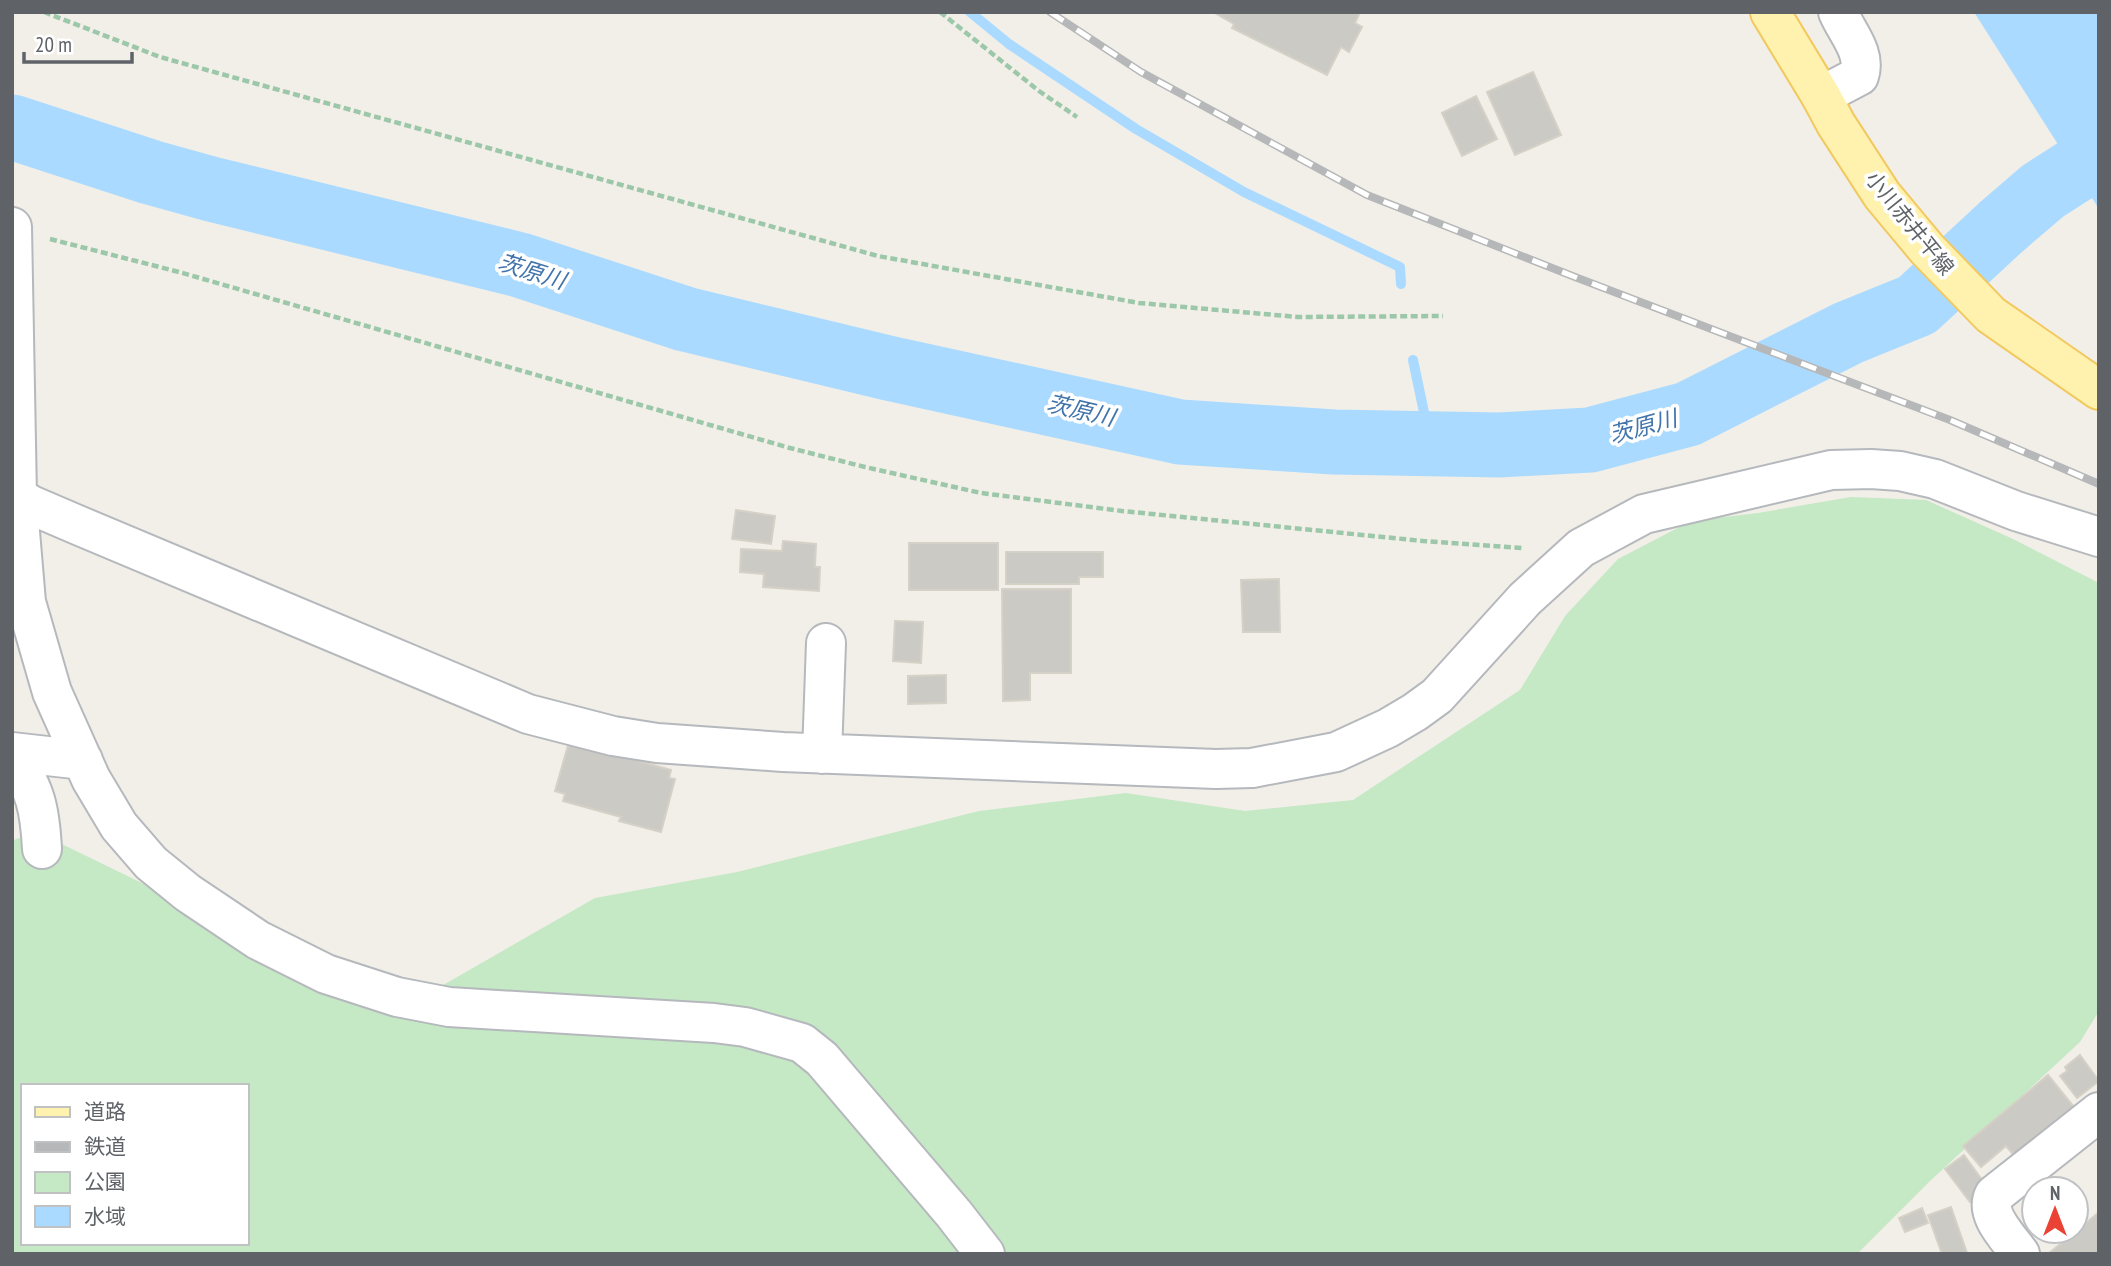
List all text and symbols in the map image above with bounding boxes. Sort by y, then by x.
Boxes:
scale bar [24,21,133,65]
text: 20 m [35,31,72,58]
street label: 小川赤井平線 [1860,166,1960,280]
water label: 茨原川 [495,247,572,296]
water label: 茨原川 [1044,388,1121,433]
water label: 茨原川 [1606,402,1683,449]
legend [21,1084,248,1245]
text: 道路 [84,1098,126,1125]
text: 鉄道 [84,1133,126,1160]
text: 公園 [84,1168,126,1195]
north arrow [2020,1175,2090,1245]
text: N [2050,1181,2060,1205]
text: 水域 [84,1203,126,1230]

